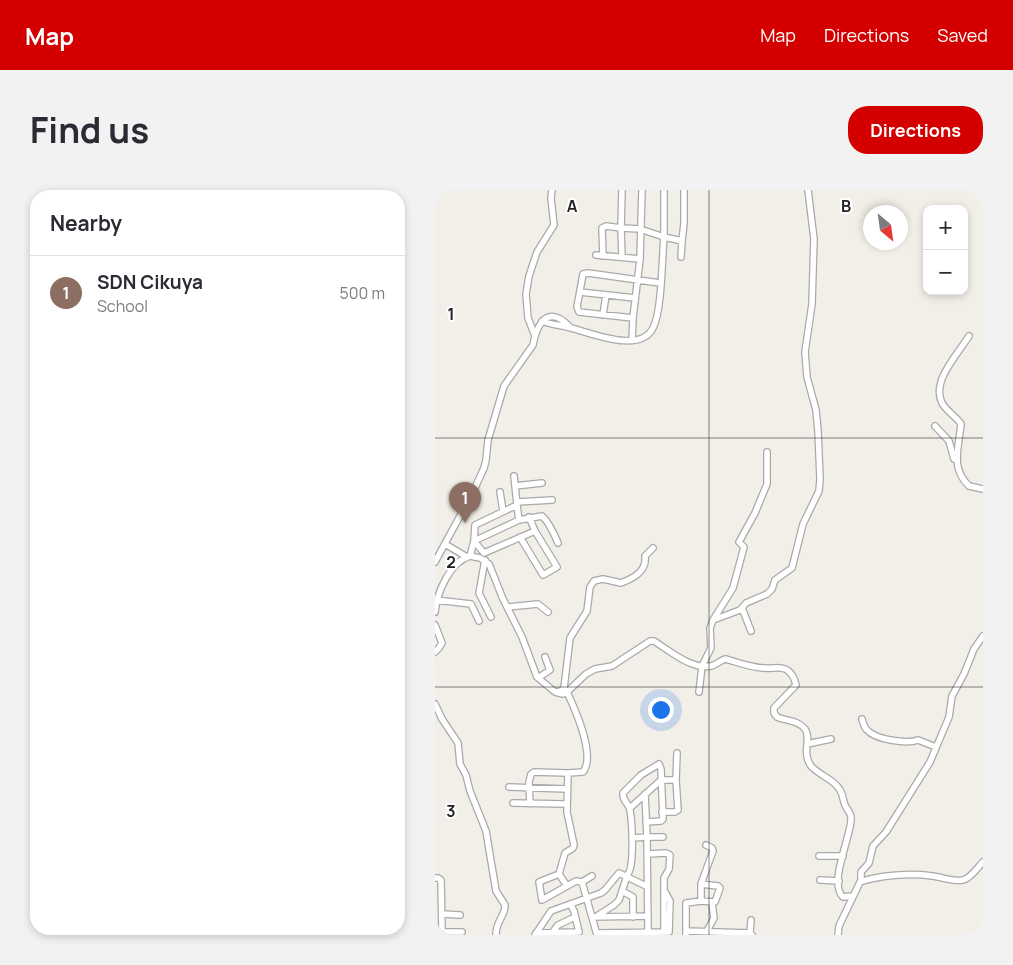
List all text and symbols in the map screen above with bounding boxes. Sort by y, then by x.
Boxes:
text: Map [25,19,74,52]
text: Map [760,23,796,47]
text: Directions [824,23,909,47]
text: Saved [937,23,988,47]
text: Find us [30,106,149,154]
button: Directions [848,106,983,154]
text: A [567,195,578,217]
text: B [841,195,851,217]
north arrow [863,205,908,250]
map controls [923,205,968,295]
button: + [923,205,968,250]
text: Nearby [50,209,122,237]
button: − [923,250,968,295]
text: SDN Cikuya [97,269,203,295]
text: 1 [62,282,70,304]
text: 500 m [339,282,385,304]
text: School [97,295,148,317]
text: 1 [447,303,455,325]
pin: 1 [449,482,481,523]
text: 2 [446,551,456,573]
your location [648,697,674,723]
text: 3 [446,800,456,822]

